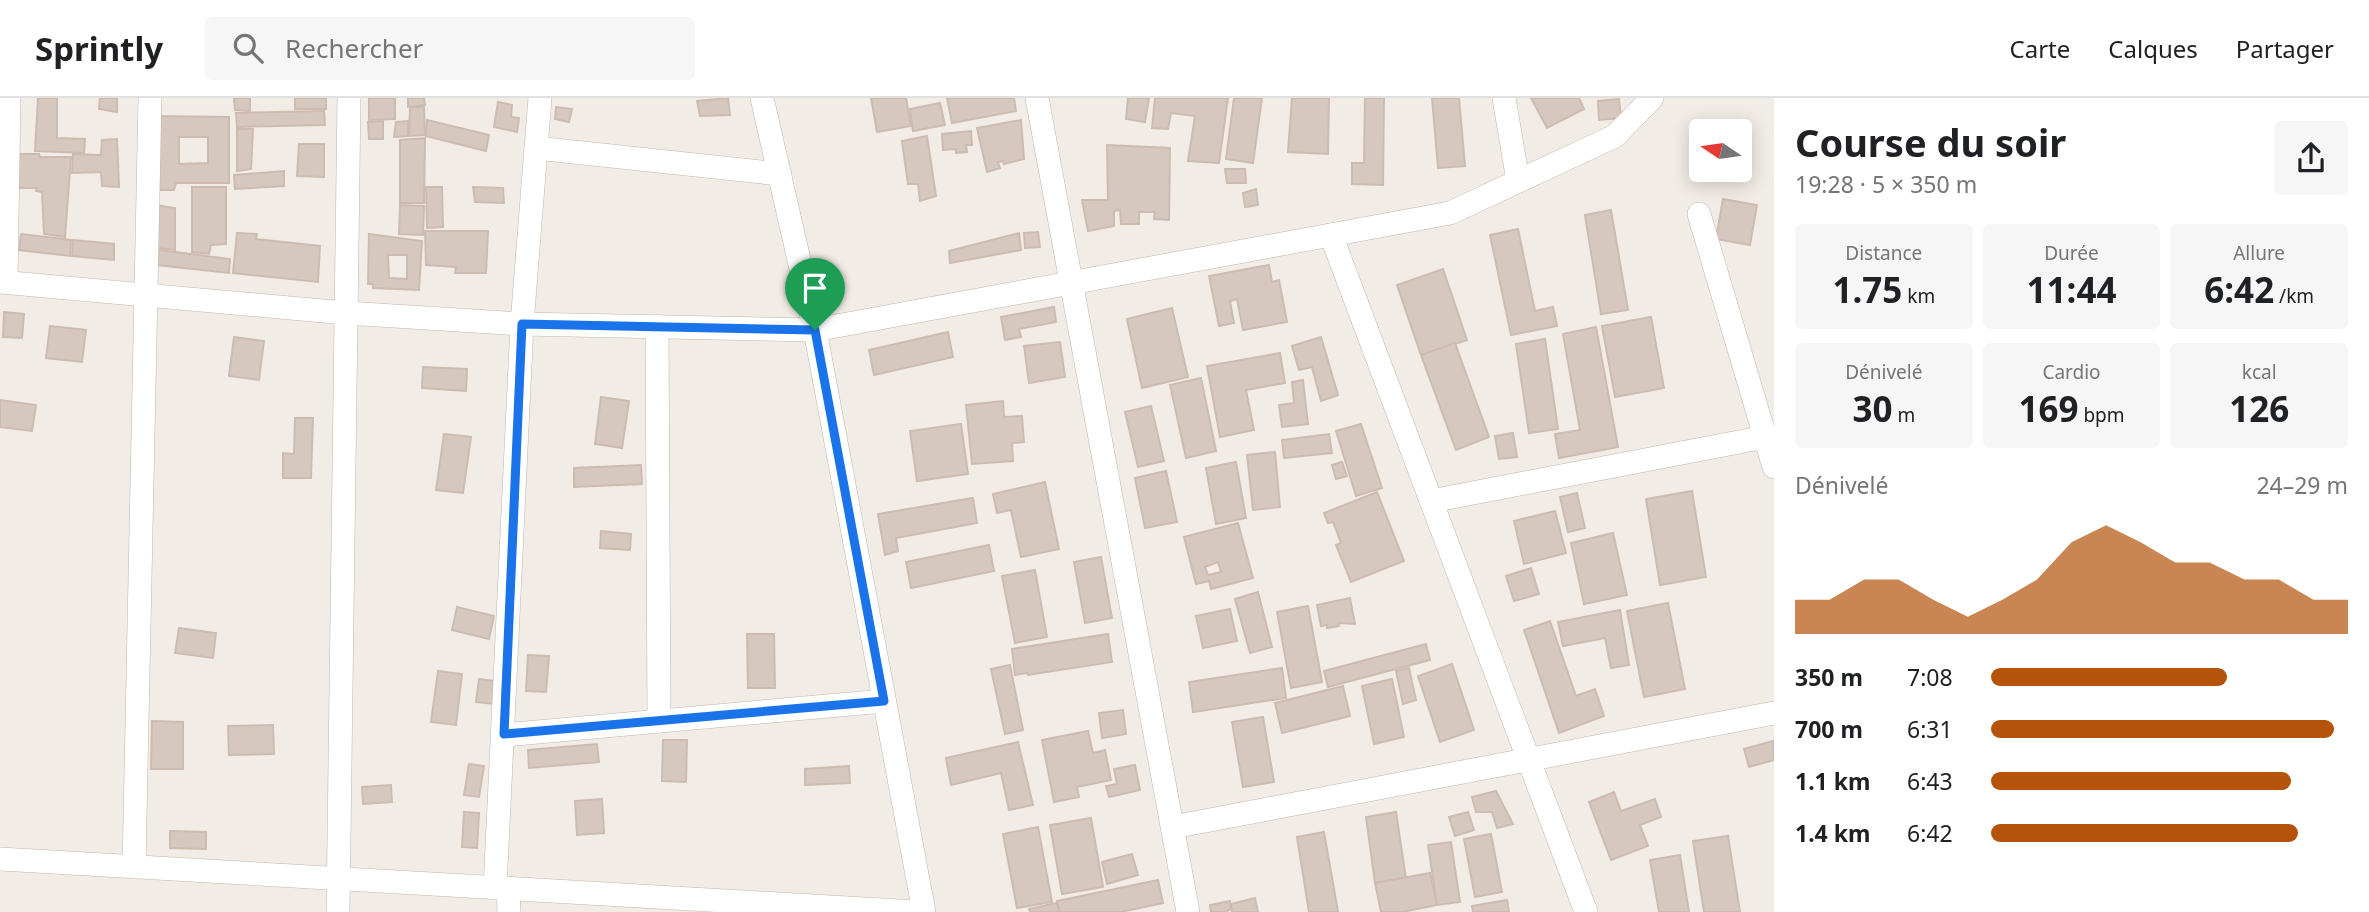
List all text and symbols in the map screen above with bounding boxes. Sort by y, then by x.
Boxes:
search box [205,17,695,80]
text: Sprintly [35,26,163,71]
icon: search [229,29,267,67]
text: Rechercher [285,30,423,66]
text: Carte [2010,32,2070,65]
text: Calques [2108,32,2198,65]
text: Partager [2236,32,2334,65]
text: Course du soir [1795,116,2066,168]
north arrow [1689,119,1752,182]
map controls [1689,119,1752,182]
button: share [2274,121,2348,195]
text: 19:28 · 5 × 350 m [1795,168,1977,200]
text: Distance [1845,240,1922,266]
text: Durée [2044,240,2099,266]
text: Allure [2233,240,2285,266]
pin [785,258,845,330]
text: 1.75 [1832,266,1902,313]
text: 11:44 [2027,266,2116,313]
text: 6:42 [2204,266,2274,313]
icon: arrive [796,269,834,307]
text: km [1902,283,1935,309]
text: /km [2274,283,2314,309]
text: Dénivelé [1845,359,1922,385]
text: Cardio [2042,359,2101,385]
text: kcal [2242,359,2277,385]
text: 30 [1852,385,1892,432]
text: 169 [2018,385,2078,432]
text: 126 [2229,385,2289,432]
text: m [1892,402,1915,428]
text: bpm [2078,402,2125,428]
text: Dénivelé [1795,469,1888,501]
text: 24–29 m [2256,469,2348,501]
text: 350 m [1795,661,1863,693]
text: 7:08 [1907,661,1953,693]
text: 700 m [1795,713,1863,745]
text: 6:31 [1907,713,1953,745]
text: 1.1 km [1795,765,1870,797]
text: 6:43 [1907,765,1953,797]
text: 1.4 km [1795,817,1870,849]
text: 6:42 [1907,817,1953,849]

